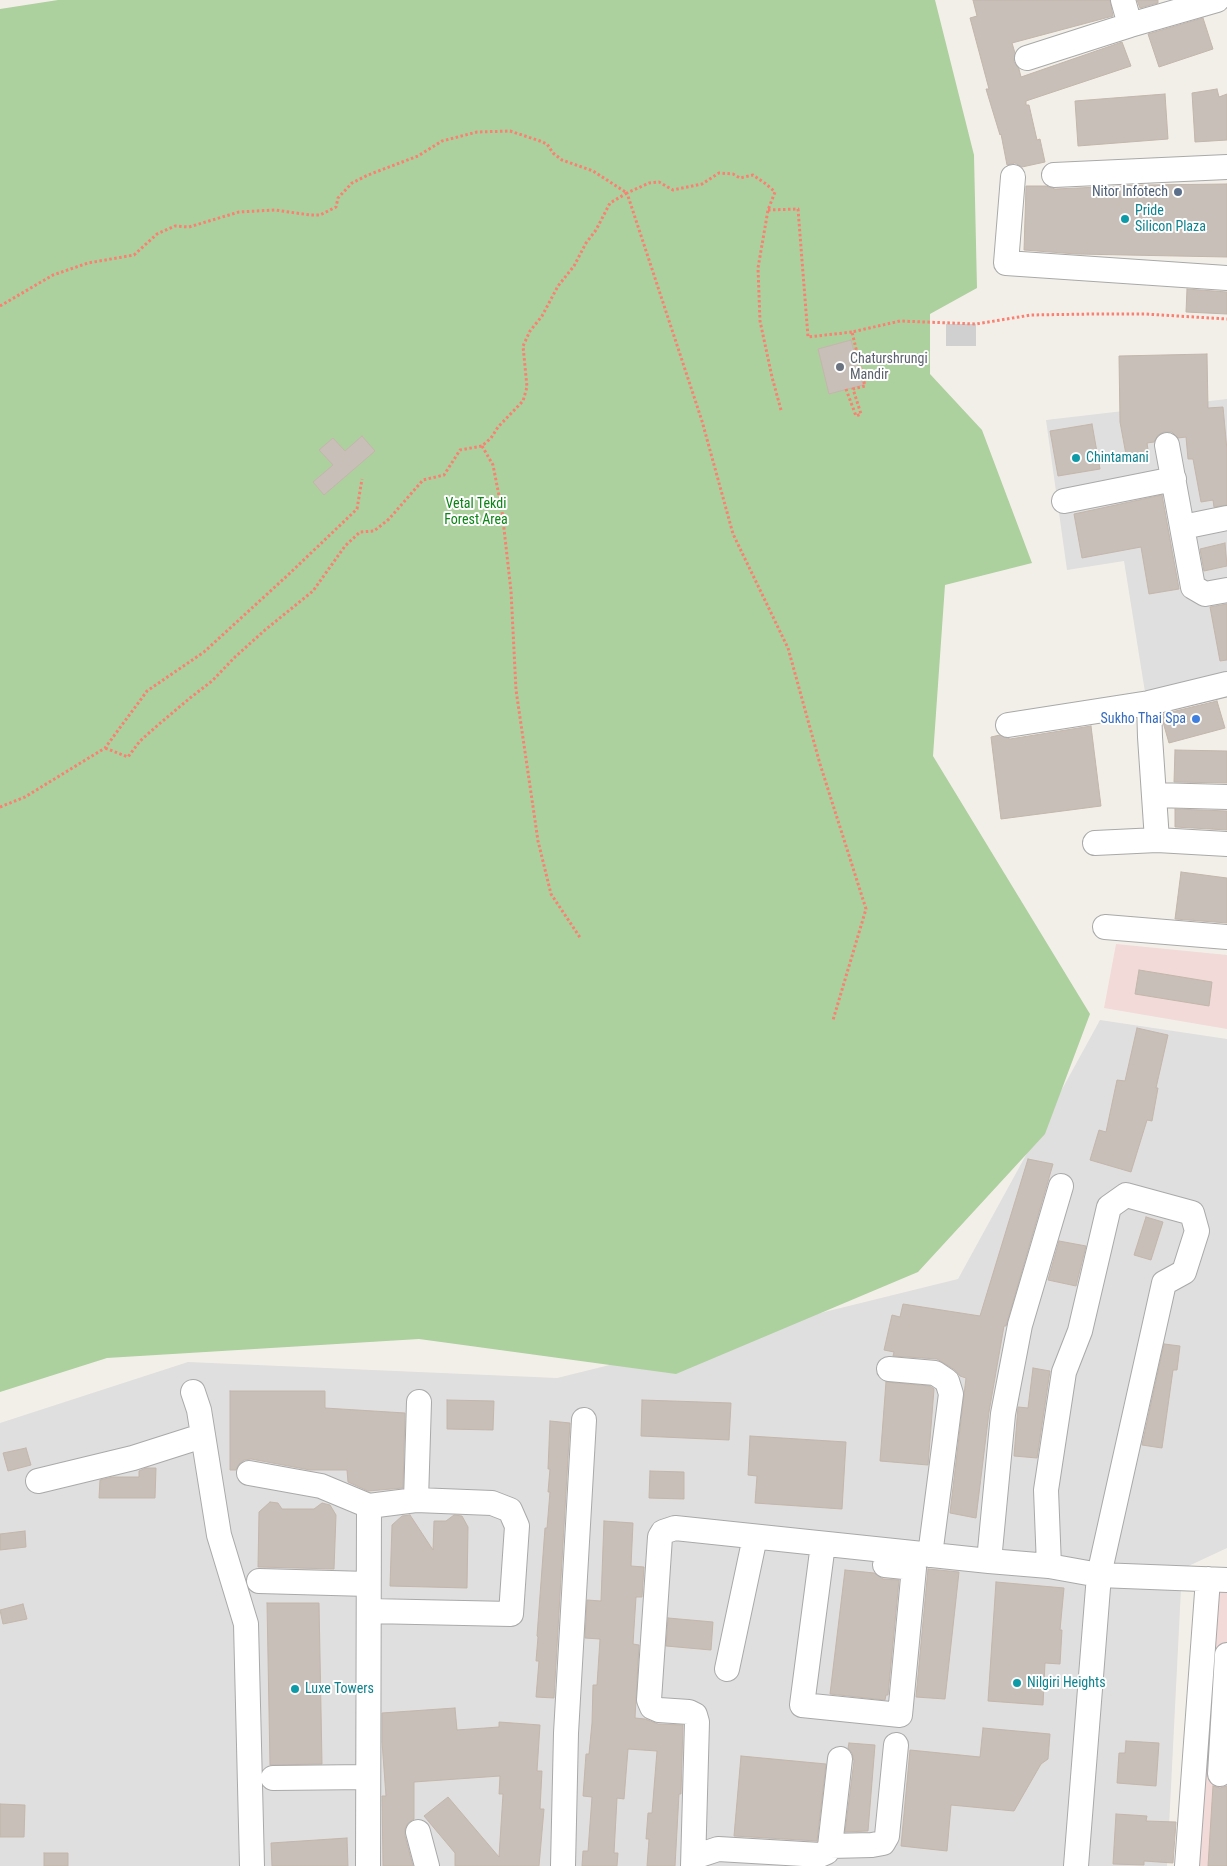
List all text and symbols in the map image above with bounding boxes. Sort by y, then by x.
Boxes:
place label: Nitor Infotech [1092,184,1168,200]
marker: Nitor Infotech [1172,186,1184,198]
place label: Pride Silicon Plaza [1135,203,1206,236]
marker: Pride Silicon Plaza [1119,213,1131,225]
place label: Chaturshrungi Mandir [850,351,928,384]
marker: Chaturshrungi Mandir [834,361,846,373]
place label: Chintamani [1086,450,1149,466]
marker: Chintamani [1070,452,1082,464]
park label: Vetal Tekdi Forest Area [444,496,508,528]
place label: Sukho Thai Spa [1101,711,1186,727]
marker: Sukho Thai Spa [1190,713,1202,725]
place label: Nilgiri Heights [1027,1675,1106,1691]
marker: Nilgiri Heights [1011,1677,1023,1689]
place label: Luxe Towers [305,1681,374,1697]
marker: Luxe Towers [289,1683,301,1695]

